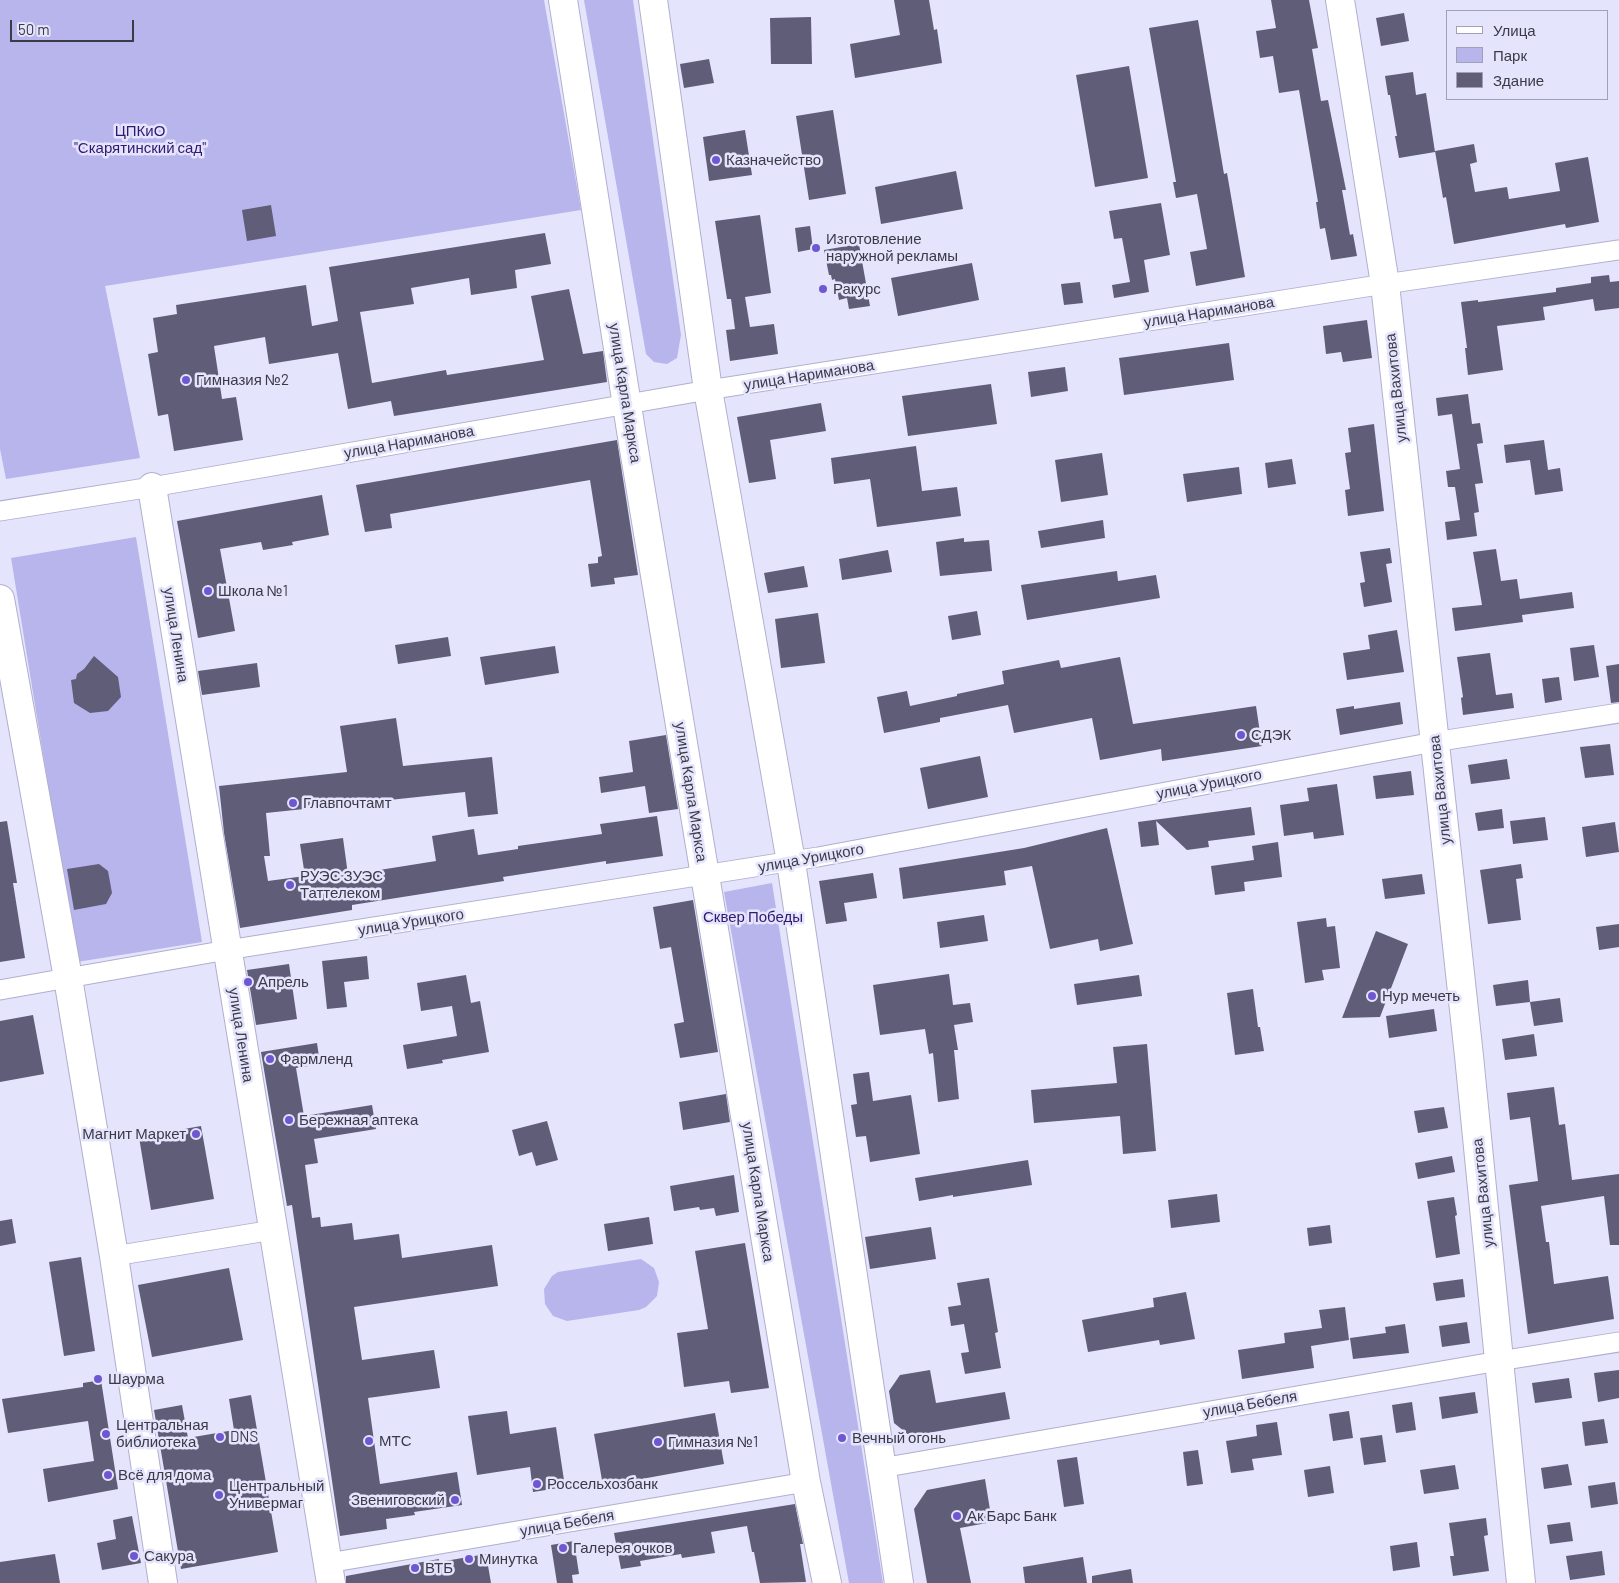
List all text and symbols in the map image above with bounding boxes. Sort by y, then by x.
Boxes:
scale bar [12,10,136,42]
legend [1446,10,1609,100]
text: 50 m [18,20,50,38]
text: Улица [1493,21,1536,39]
text: Парк [1493,46,1527,64]
text: Здание [1493,71,1544,89]
park label: ЦПКиО "Скарятинский сад" [74,122,206,157]
place label: Казначейство [726,151,821,169]
marker: Казначейство [710,154,722,166]
place label: Изготовление наружной рекламы [826,230,958,265]
marker: Изготовление наружной рекламы [810,242,822,254]
place label: Ракурс [833,280,881,298]
marker: Ракурс [817,283,829,295]
street label: улица Нариманова [1143,293,1275,331]
street label: улица Карла Маркса [605,322,645,464]
street label: улица Вахитова [1381,333,1411,443]
street label: улица Нариманова [743,356,875,394]
place label: Гимназия №2 [196,371,289,389]
marker: Гимназия №2 [180,374,192,386]
street label: улица Нариманова [343,422,475,462]
place label: Школа №1 [218,582,288,600]
marker: Школа №1 [202,585,214,597]
street label: улица Ленина [160,586,192,684]
street label: улица Карла Маркса [671,721,711,863]
place label: СДЭК [1251,726,1291,744]
marker: СДЭК [1235,729,1247,741]
street label: улица Вахитова [1425,735,1455,845]
street label: улица Урицкого [1155,765,1263,803]
place label: Главпочтамт [303,794,392,812]
marker: Главпочтамт [287,797,299,809]
street label: улица Урицкого [757,840,865,876]
place label: РУЭС ЗУЭС Таттелеком [300,867,383,902]
marker: РУЭС ЗУЭС Таттелеком [284,879,296,891]
street label: улица Урицкого [357,905,465,939]
park label: Сквер Победы [703,908,803,926]
place label: Апрель [258,973,309,991]
marker: Апрель [242,976,254,988]
street label: улица Ленина [225,986,257,1084]
place label: Нур мечеть [1382,987,1460,1005]
marker: Нур мечеть [1366,990,1378,1002]
place label: Фармленд [280,1050,353,1068]
marker: Фармленд [264,1053,276,1065]
place label: Бережная аптека [299,1111,418,1129]
marker: Бережная аптека [283,1114,295,1126]
street label: улица Карла Маркса [738,1121,778,1263]
place label: Магнит Маркет [82,1125,186,1143]
marker: Магнит Маркет [190,1128,202,1140]
street label: улица Вахитова [1468,1138,1498,1248]
place label: Шаурма [108,1370,164,1388]
marker: Шаурма [92,1373,104,1385]
street label: улица Бебеля [1201,1387,1299,1421]
place label: Центральная библиотека [116,1416,209,1451]
marker: Центральная библиотека [100,1428,112,1440]
place label: DNS [230,1428,258,1446]
place label: Вечный огонь [852,1429,946,1447]
marker: DNS [214,1431,226,1443]
place label: МТС [379,1432,411,1450]
marker: Вечный огонь [836,1432,848,1444]
place label: Гимназия №1 [668,1433,758,1451]
marker: МТС [363,1435,375,1447]
marker: Гимназия №1 [652,1436,664,1448]
place label: Всё для дома [118,1466,211,1484]
marker: Всё для дома [102,1469,114,1481]
place label: Россельхозбанк [547,1475,658,1493]
place label: Центральный Универмаг [229,1477,324,1512]
marker: Россельхозбанк [531,1478,543,1490]
marker: Центральный Универмаг [213,1489,225,1501]
place label: Звениговский [351,1491,445,1509]
marker: Звениговский [449,1494,461,1506]
street label: улица Бебеля [518,1506,616,1540]
place label: Ак Барс Банк [967,1507,1057,1525]
marker: Ак Барс Банк [951,1510,963,1522]
place label: Галерея очков [573,1539,672,1557]
marker: Галерея очков [557,1542,569,1554]
place label: Сакура [144,1547,194,1565]
marker: Сакура [128,1550,140,1562]
place label: Минутка [479,1550,538,1568]
marker: Минутка [463,1553,475,1565]
place label: ВТБ [425,1559,453,1577]
marker: ВТБ [409,1562,421,1574]

